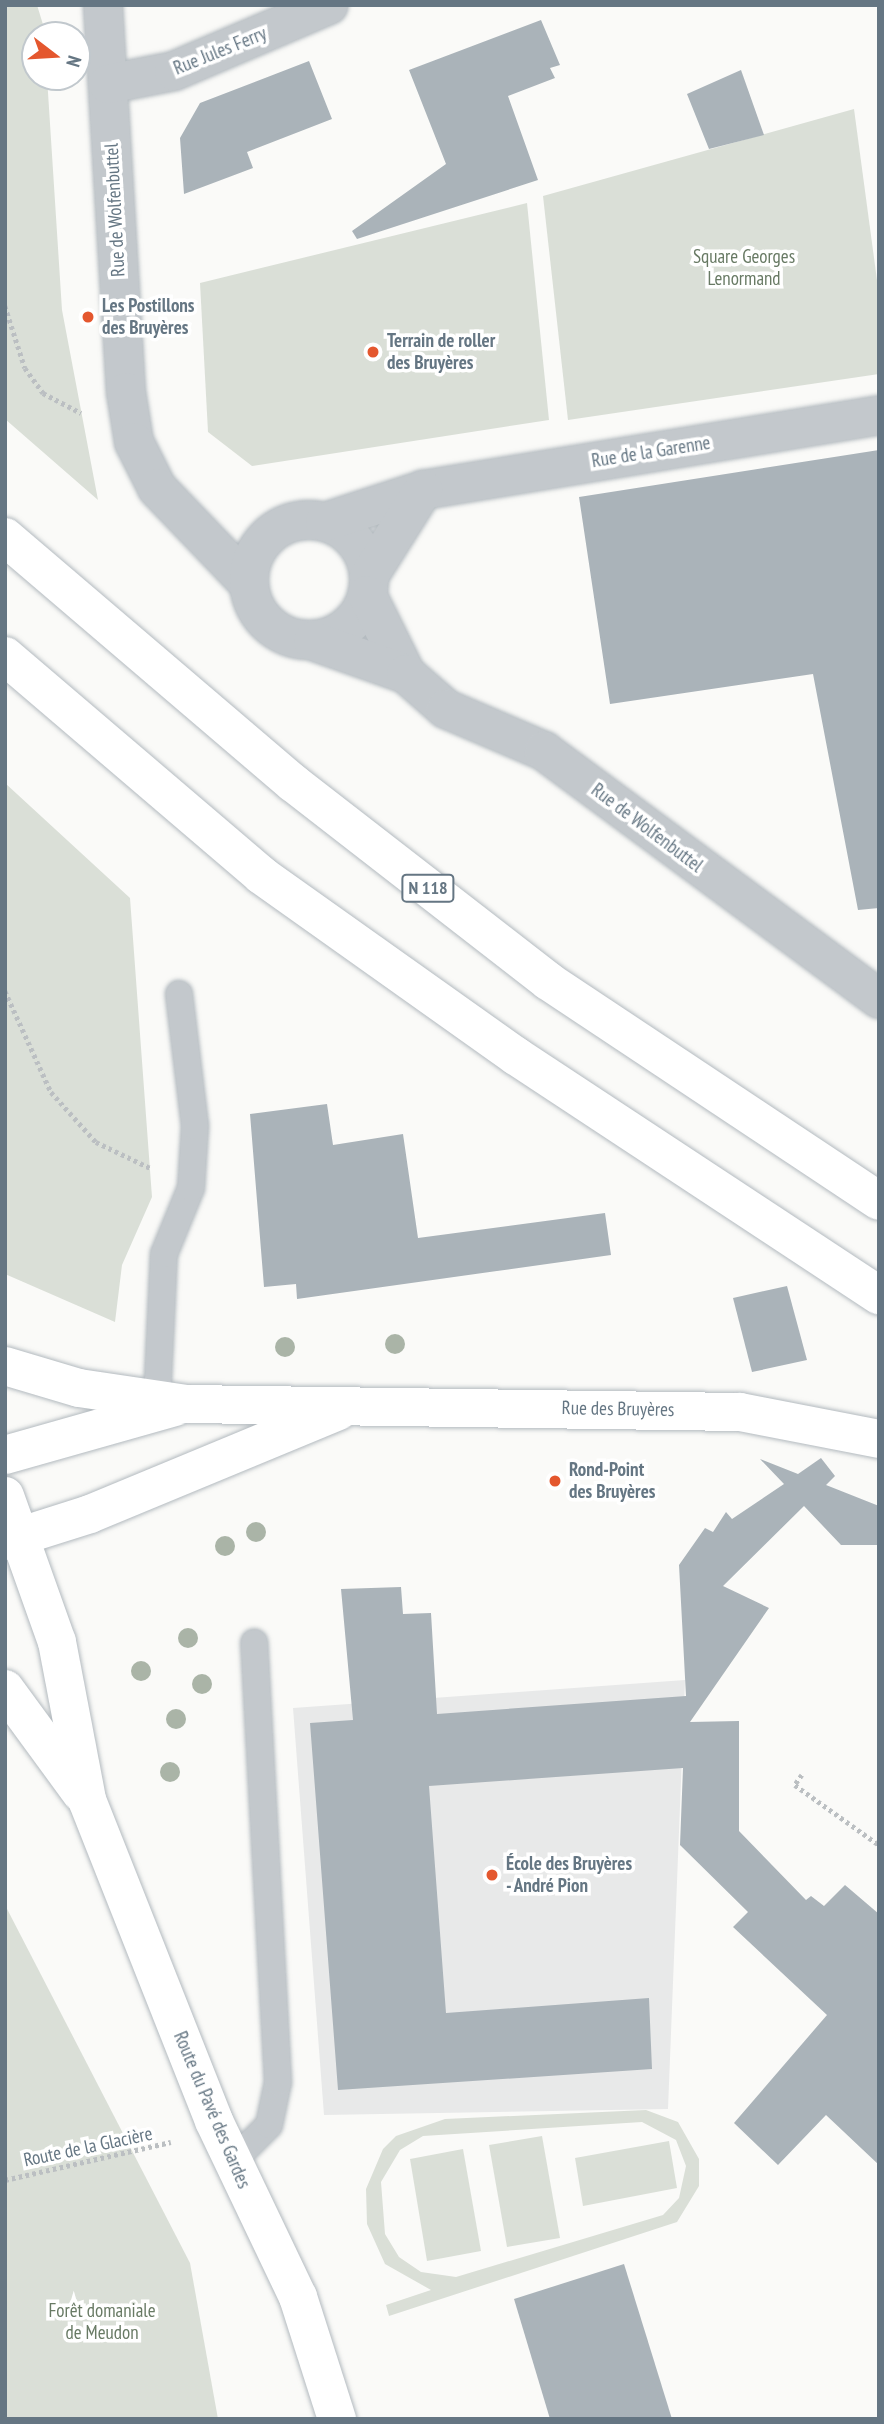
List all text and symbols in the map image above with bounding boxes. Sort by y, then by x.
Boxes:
north arrow [21,21,91,91]
street label: Rue Jules Ferry [170,22,270,80]
text: N [61,53,87,70]
street label: Rue de Wolfenbuttel [100,142,130,278]
park label: Square Georges Lenormand [693,246,795,290]
place label: Les Postillons des Bruyères [102,295,195,339]
marker: Les Postillons des Bruyères [80,309,96,325]
place label: Terrain de roller des Bruyères [387,330,495,374]
marker: Terrain de roller des Bruyères [365,344,381,360]
street label: Rue de la Garenne [590,431,712,473]
street label: Rue de Wolfenbuttel [587,779,707,877]
road number: N 118 [400,874,456,903]
street label: Rue des Bruyères [561,1397,675,1421]
place label: Rond-Point des Bruyères [569,1459,655,1503]
marker: Rond-Point des Bruyères [547,1473,563,1489]
place label: École des Bruyères - André Pion [506,1853,632,1897]
marker: École des Bruyères - André Pion [484,1867,500,1883]
street label: Route du Pavé des Gardes [169,2028,255,2192]
street label: Route de la Glacière [22,2122,154,2172]
park label: Forêt domaniale de Meudon [48,2300,156,2344]

